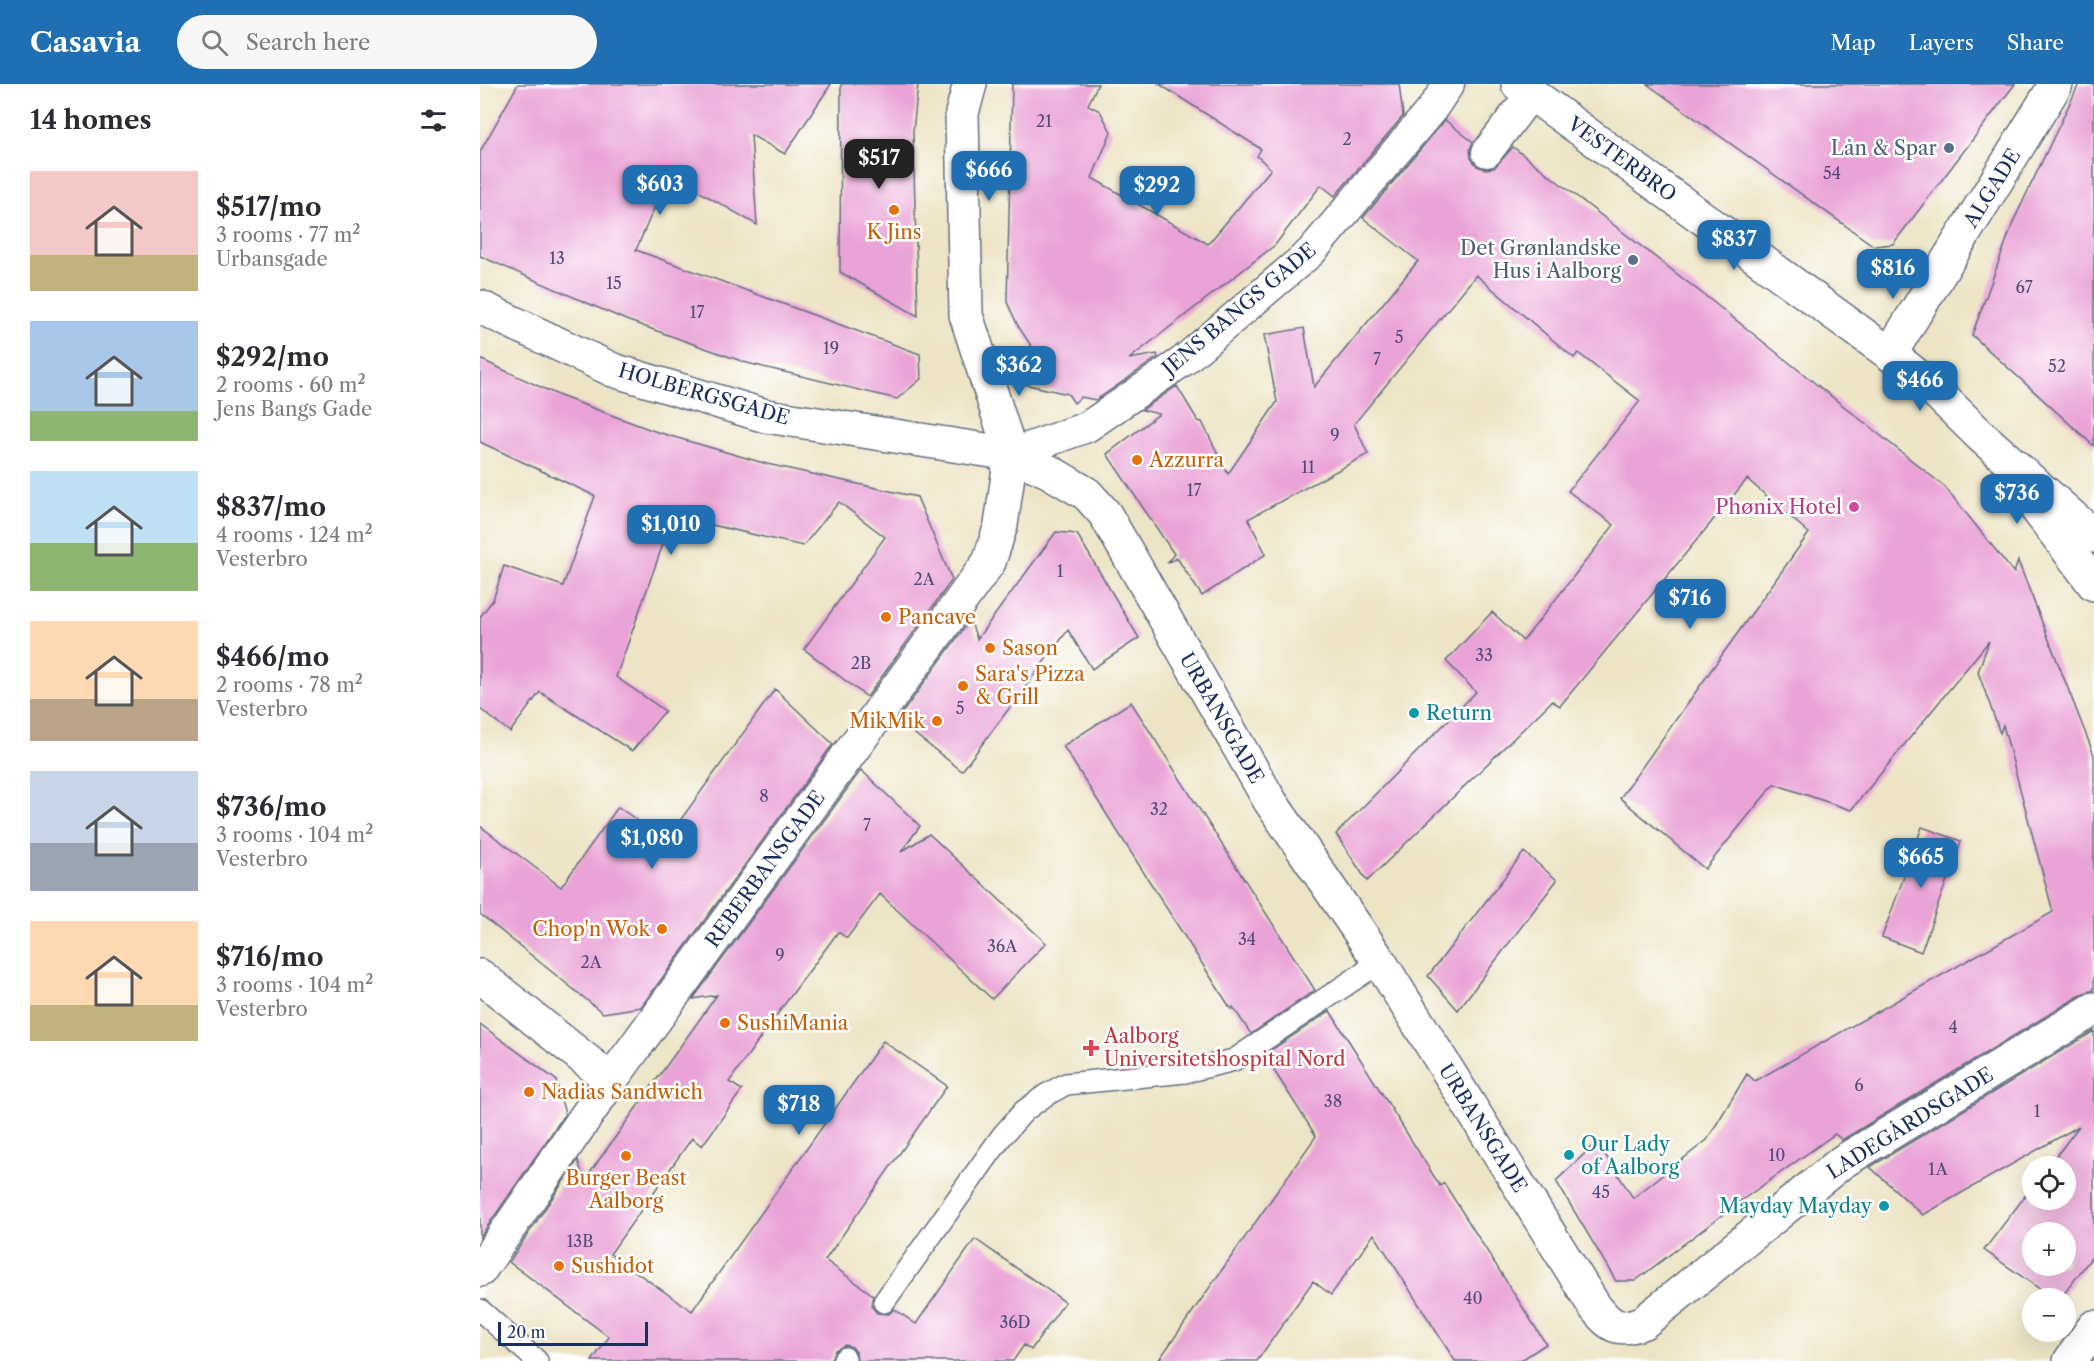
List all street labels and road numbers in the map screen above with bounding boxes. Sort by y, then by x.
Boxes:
street label: VESTERBRO [1562,111,1681,206]
street label: ALGADE [1958,144,2026,233]
street label: JENS BANGS GADE [1155,238,1321,382]
street label: HOLBERGSGADE [616,358,792,430]
street label: URBANSGADE [1175,648,1269,788]
street label: REBERBANSGADE [700,786,830,952]
street label: URBANSGADE [1434,1059,1532,1197]
street label: LADEGÅRDSGADE [1822,1061,1998,1184]

